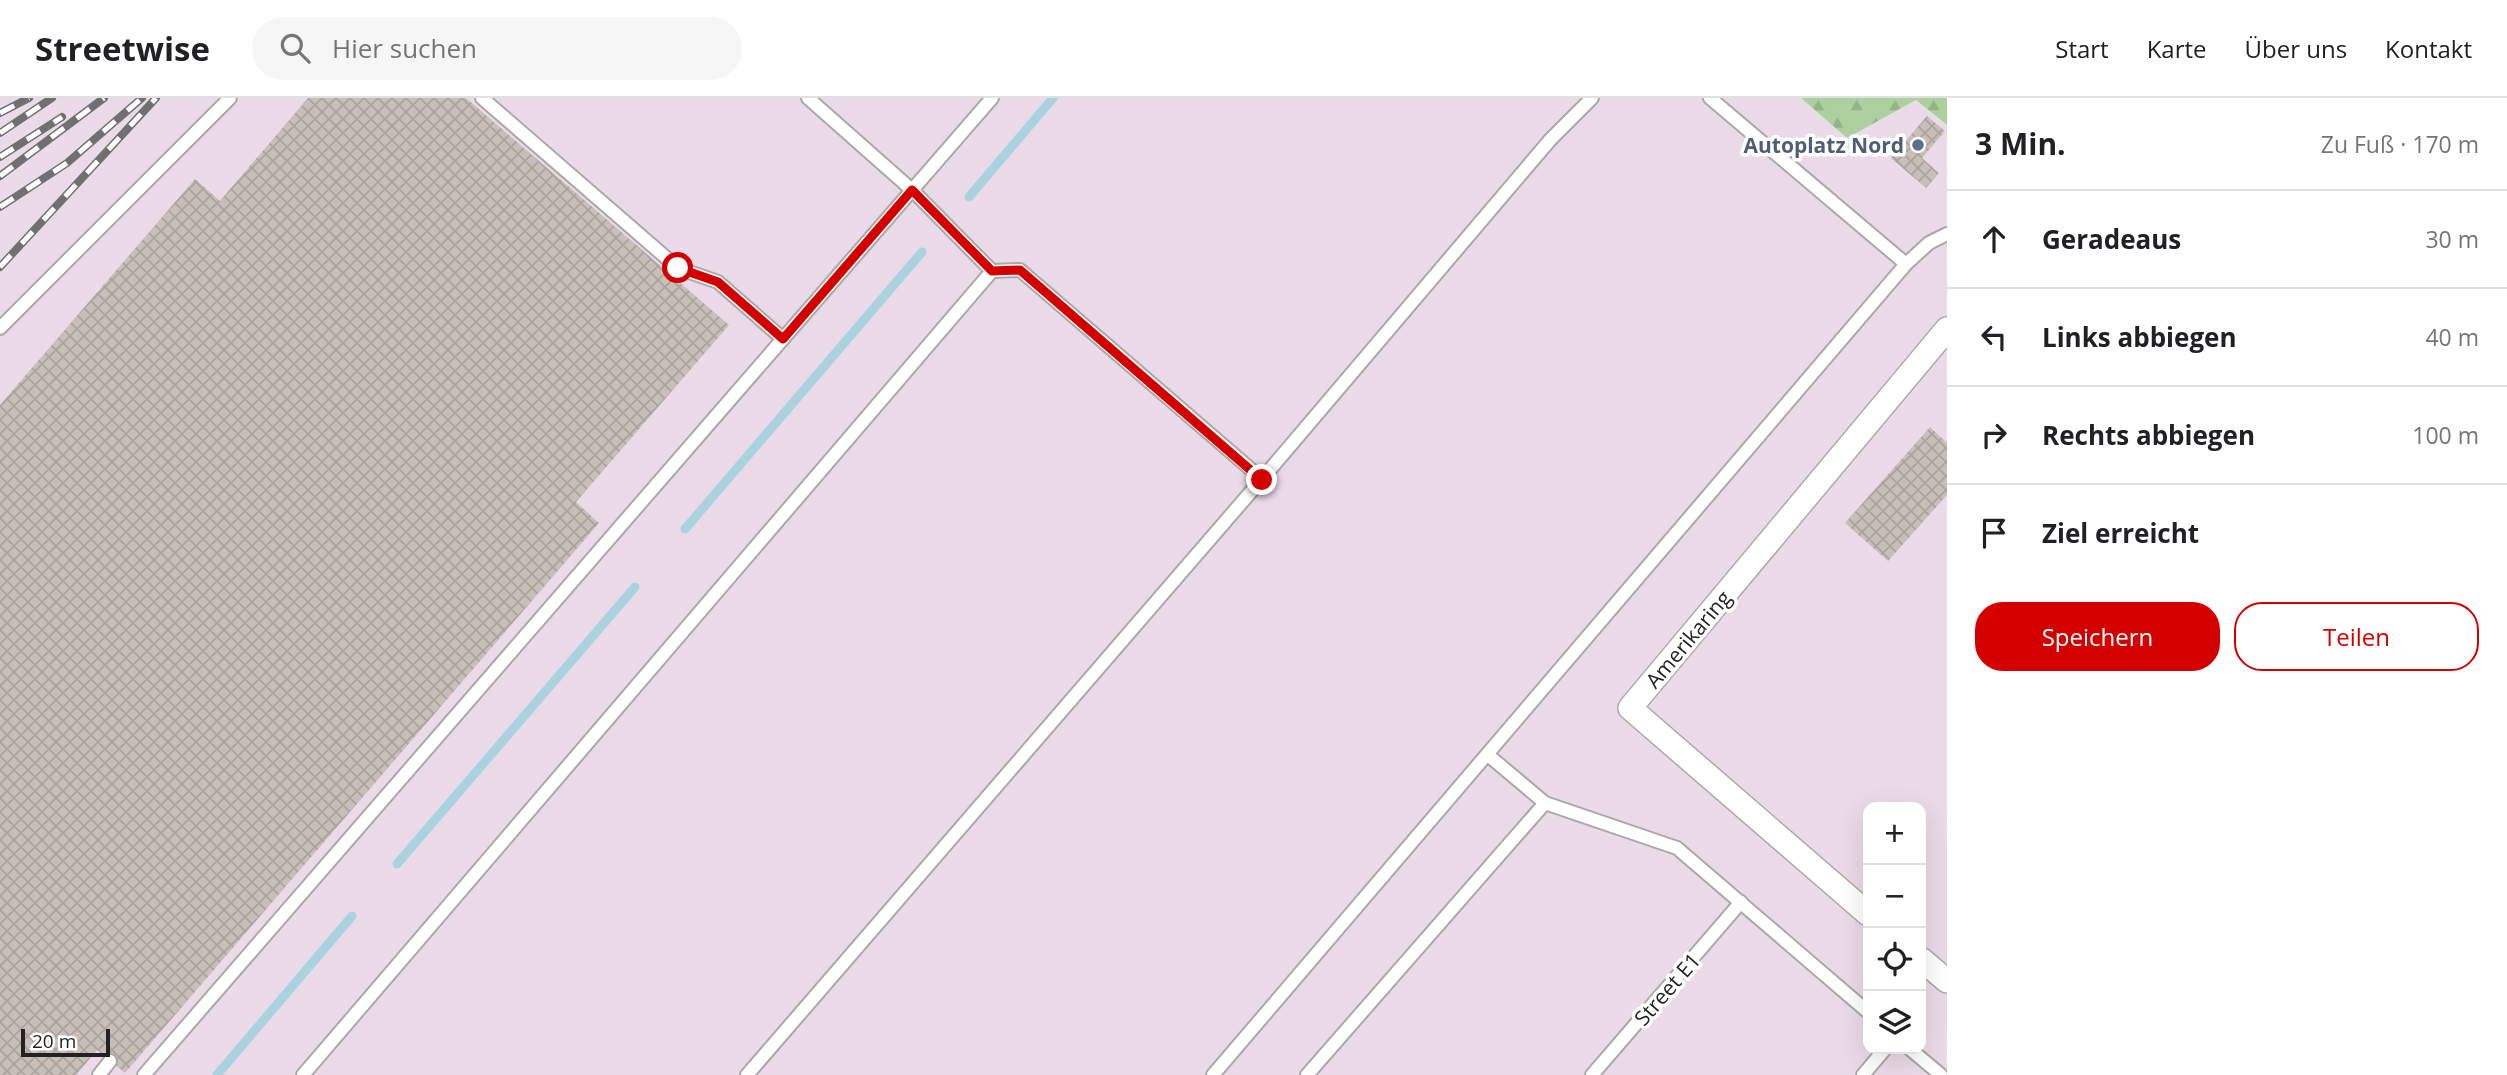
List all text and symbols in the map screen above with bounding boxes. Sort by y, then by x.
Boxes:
search box [252,17,742,80]
text: Streetwise [35,26,210,71]
icon: search [276,29,314,67]
text: Hier suchen [332,30,477,66]
text: Start [2055,32,2109,65]
text: Karte [2147,32,2207,65]
text: Über uns [2245,32,2347,65]
text: Kontakt [2385,32,2472,65]
text: 3 Min. [1975,123,2066,164]
text: Zu Fuß · 170 m [2321,128,2479,160]
place label: Autoplatz Nord [1743,131,1904,159]
marker: Autoplatz Nord [1910,137,1926,153]
icon: ahead [1975,220,2013,258]
text: Geradeaus [2042,221,2181,257]
text: 30 m [2425,223,2479,255]
route start [662,252,693,283]
icon: left [1975,318,2013,356]
text: Links abbiegen [2042,319,2237,355]
text: 40 m [2425,321,2479,353]
icon: right [1975,416,2013,454]
text: Rechts abbiegen [2042,417,2255,453]
text: 100 m [2412,419,2479,451]
route end [1246,464,1277,495]
icon: arrive [1975,514,2013,552]
text: Ziel erreicht [2042,515,2199,551]
street label: Amerikaring [1639,584,1737,694]
button: Speichern [1975,602,2220,671]
button: Teilen [2234,602,2479,671]
map controls [1863,802,1926,1054]
button: + [1863,802,1926,865]
button: − [1863,865,1926,928]
button: locate [1863,928,1926,991]
street label: Street E1 [1628,947,1706,1031]
button: layers [1863,991,1926,1054]
scale bar [21,1026,110,1058]
text: 20 m [32,1028,76,1054]

